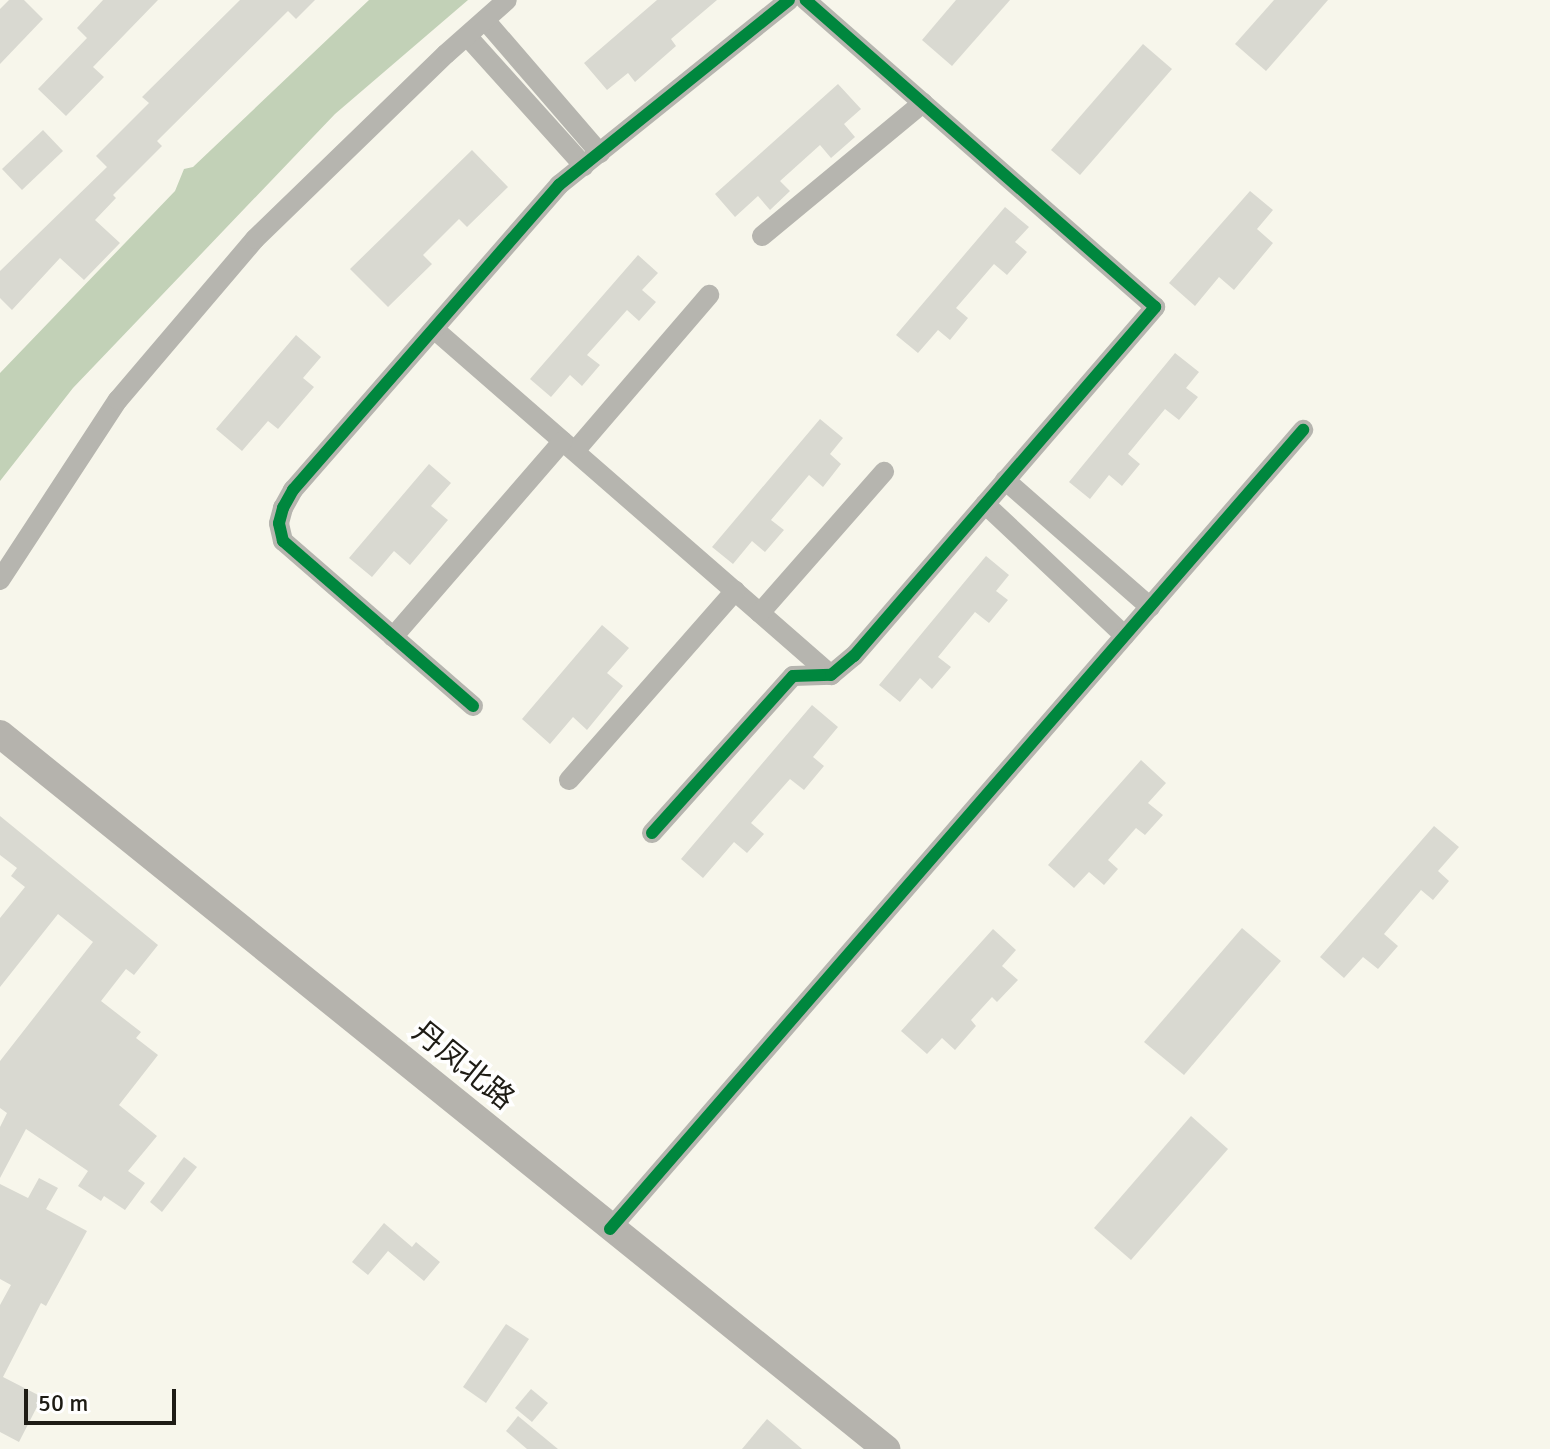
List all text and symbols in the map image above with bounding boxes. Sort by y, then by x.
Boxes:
street label: 丹凤北路 [405,1014,521,1118]
scale bar [28,1373,180,1423]
text: 50 m [38,1388,88,1418]

